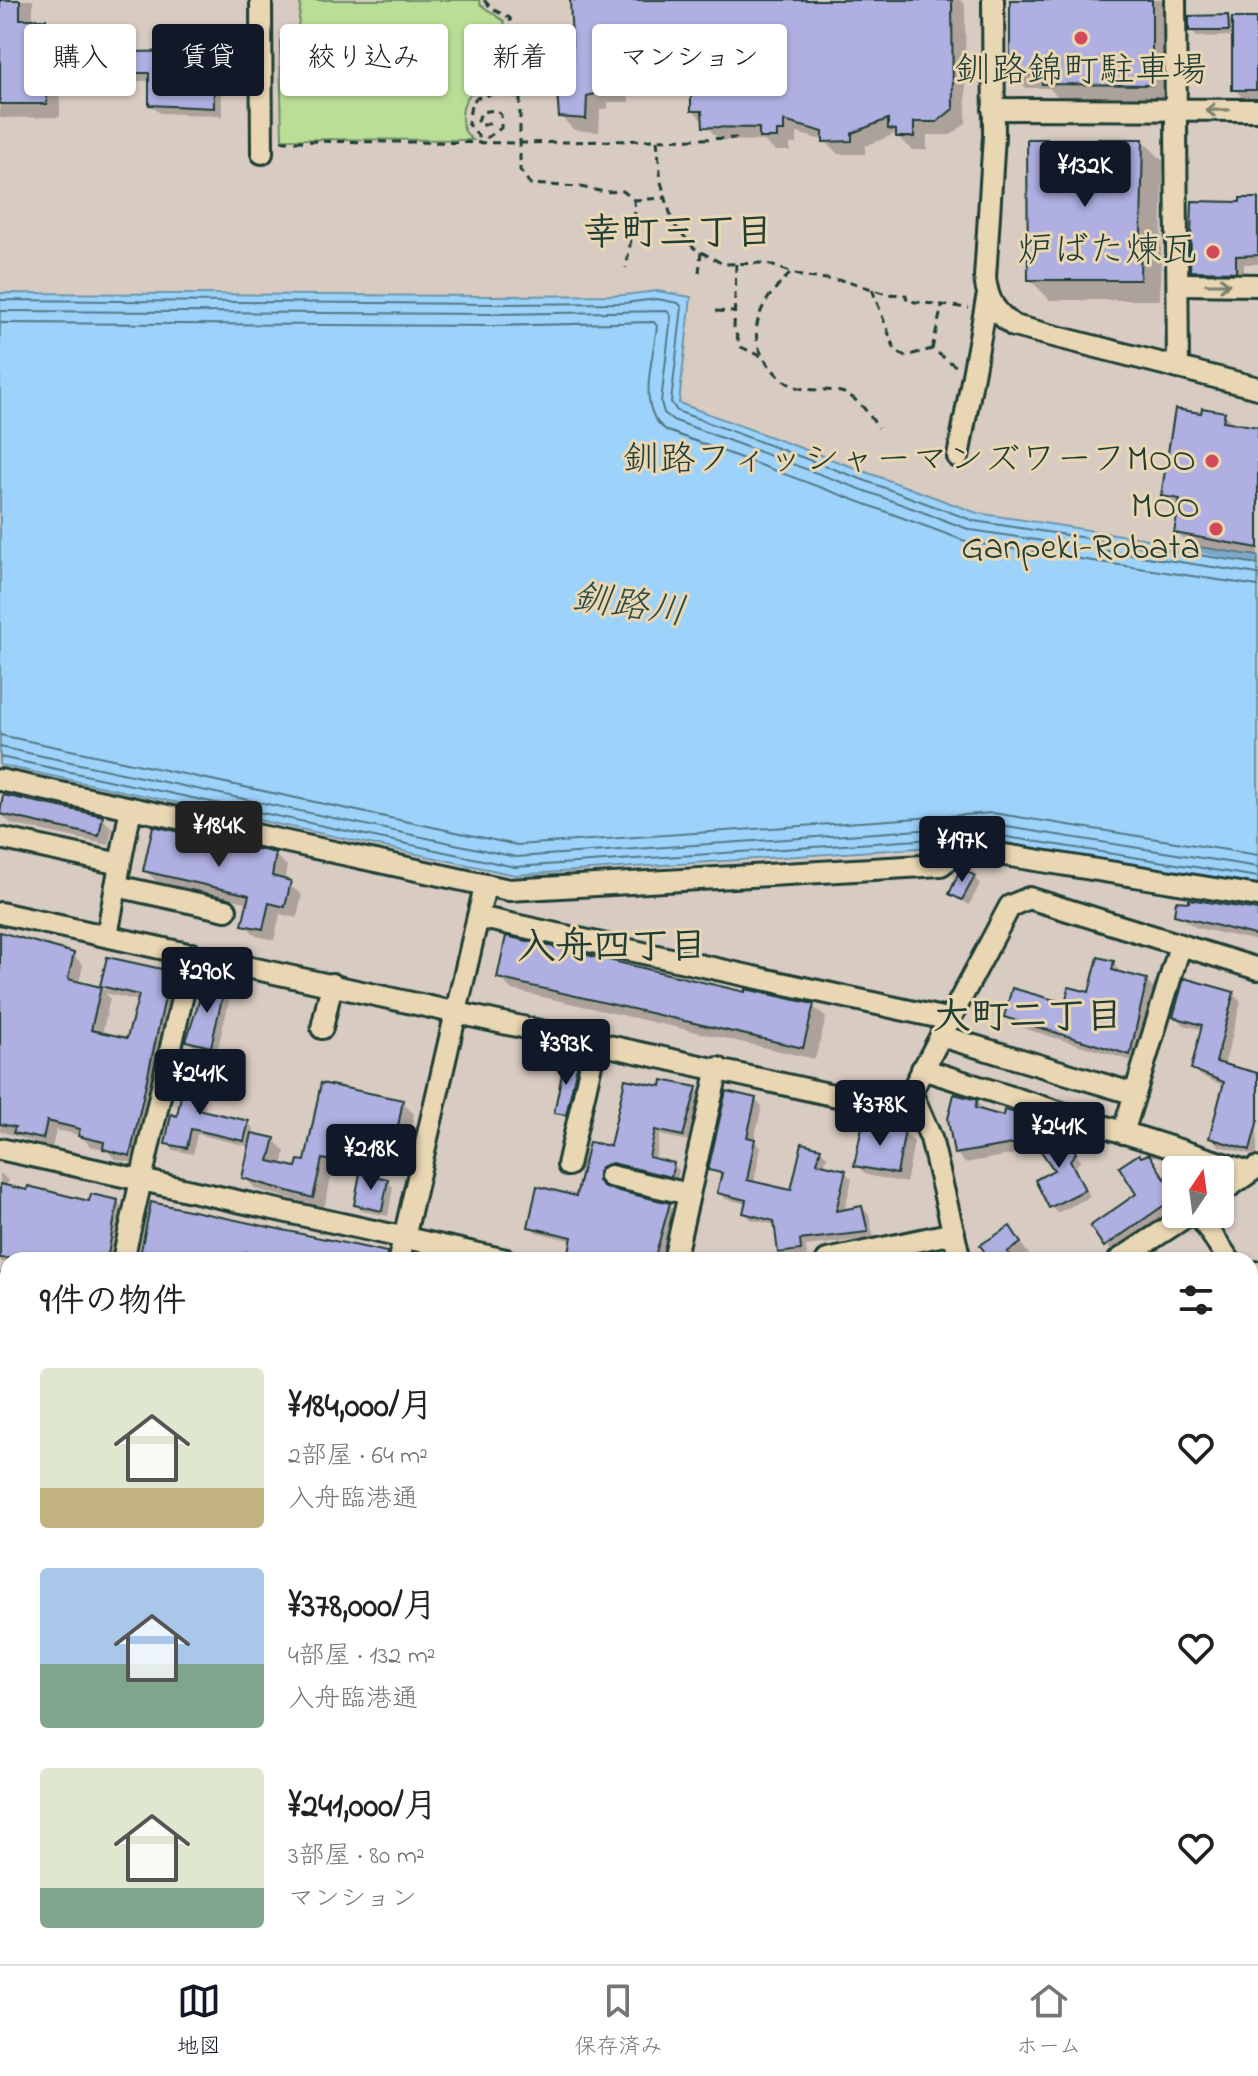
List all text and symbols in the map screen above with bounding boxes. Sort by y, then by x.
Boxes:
chip: 購入 [24,24,136,96]
chip: 賃貸 [152,24,264,96]
chip: 絞り込み [280,24,448,96]
chip: 新着 [464,24,576,96]
chip: マンション [592,24,787,96]
marker: 釧路錦町駐車場 [1072,29,1090,47]
place label: 釧路錦町駐車場 [955,46,1207,99]
one-way arrow [1204,102,1231,118]
pin: ¥132K [1029,141,1141,209]
text: ¥132K [1058,148,1112,186]
district label: 幸町三丁目 [583,207,773,263]
place label: 炉ばた煉瓦 [1017,226,1197,279]
marker: 炉ばた煉瓦 [1204,243,1222,261]
one-way arrow [1204,277,1231,292]
place label: 釧路フィッシャーマンズワーフMOO [624,435,1196,488]
marker: 釧路フィッシャーマンズワーフMOO [1203,452,1221,470]
place label: MOO Ganpeki-Robata [961,482,1200,576]
marker: MOO Ganpeki-Robata [1207,520,1225,538]
water label: 釧路川 [569,571,689,643]
pin: ¥184K [163,801,275,869]
text: ¥184K [193,808,245,846]
pin: ¥197K [906,816,1018,884]
text: ¥197K [937,823,987,861]
district label: 入舟四丁目 [517,921,707,977]
pin: ¥290K [151,947,263,1015]
text: ¥290K [180,954,234,992]
district label: 大町二丁目 [933,991,1123,1047]
pin: ¥393K [510,1019,622,1087]
text: ¥393K [540,1026,592,1064]
pin: ¥241K [144,1049,256,1117]
text: ¥241K [173,1056,227,1094]
pin: ¥378K [824,1080,936,1148]
text: ¥378K [853,1087,907,1125]
pin: ¥241K [1003,1102,1115,1170]
text: ¥241K [1032,1109,1086,1147]
pin: ¥218K [315,1124,427,1192]
text: ¥218K [344,1131,398,1169]
north arrow [1162,1156,1234,1228]
map controls [1162,1156,1234,1228]
text: 9件の物件 [40,1278,186,1328]
icon: filters [1174,1278,1218,1322]
text: ¥184,000/月 [288,1383,433,1433]
icon: home [104,1400,200,1496]
icon: heart [1174,1426,1218,1470]
text: 2部屋 · 64 m² [288,1438,428,1476]
text: 入舟臨港通 [288,1481,418,1519]
text: ¥378,000/月 [288,1583,437,1633]
icon: home [104,1600,200,1696]
icon: heart [1174,1626,1218,1670]
text: 4部屋 · 132 m² [288,1638,436,1676]
text: 入舟臨港通 [288,1681,418,1719]
text: ¥241,000/月 [288,1783,437,1833]
icon: home [104,1800,200,1896]
icon: heart [1174,1826,1218,1870]
text: 3部屋 · 80 m² [288,1838,425,1876]
text: マンション [288,1881,417,1919]
tab: 地図 [177,1979,221,2064]
tab: 保存済み [574,1979,662,2064]
tab: ホーム [1016,1979,1081,2064]

